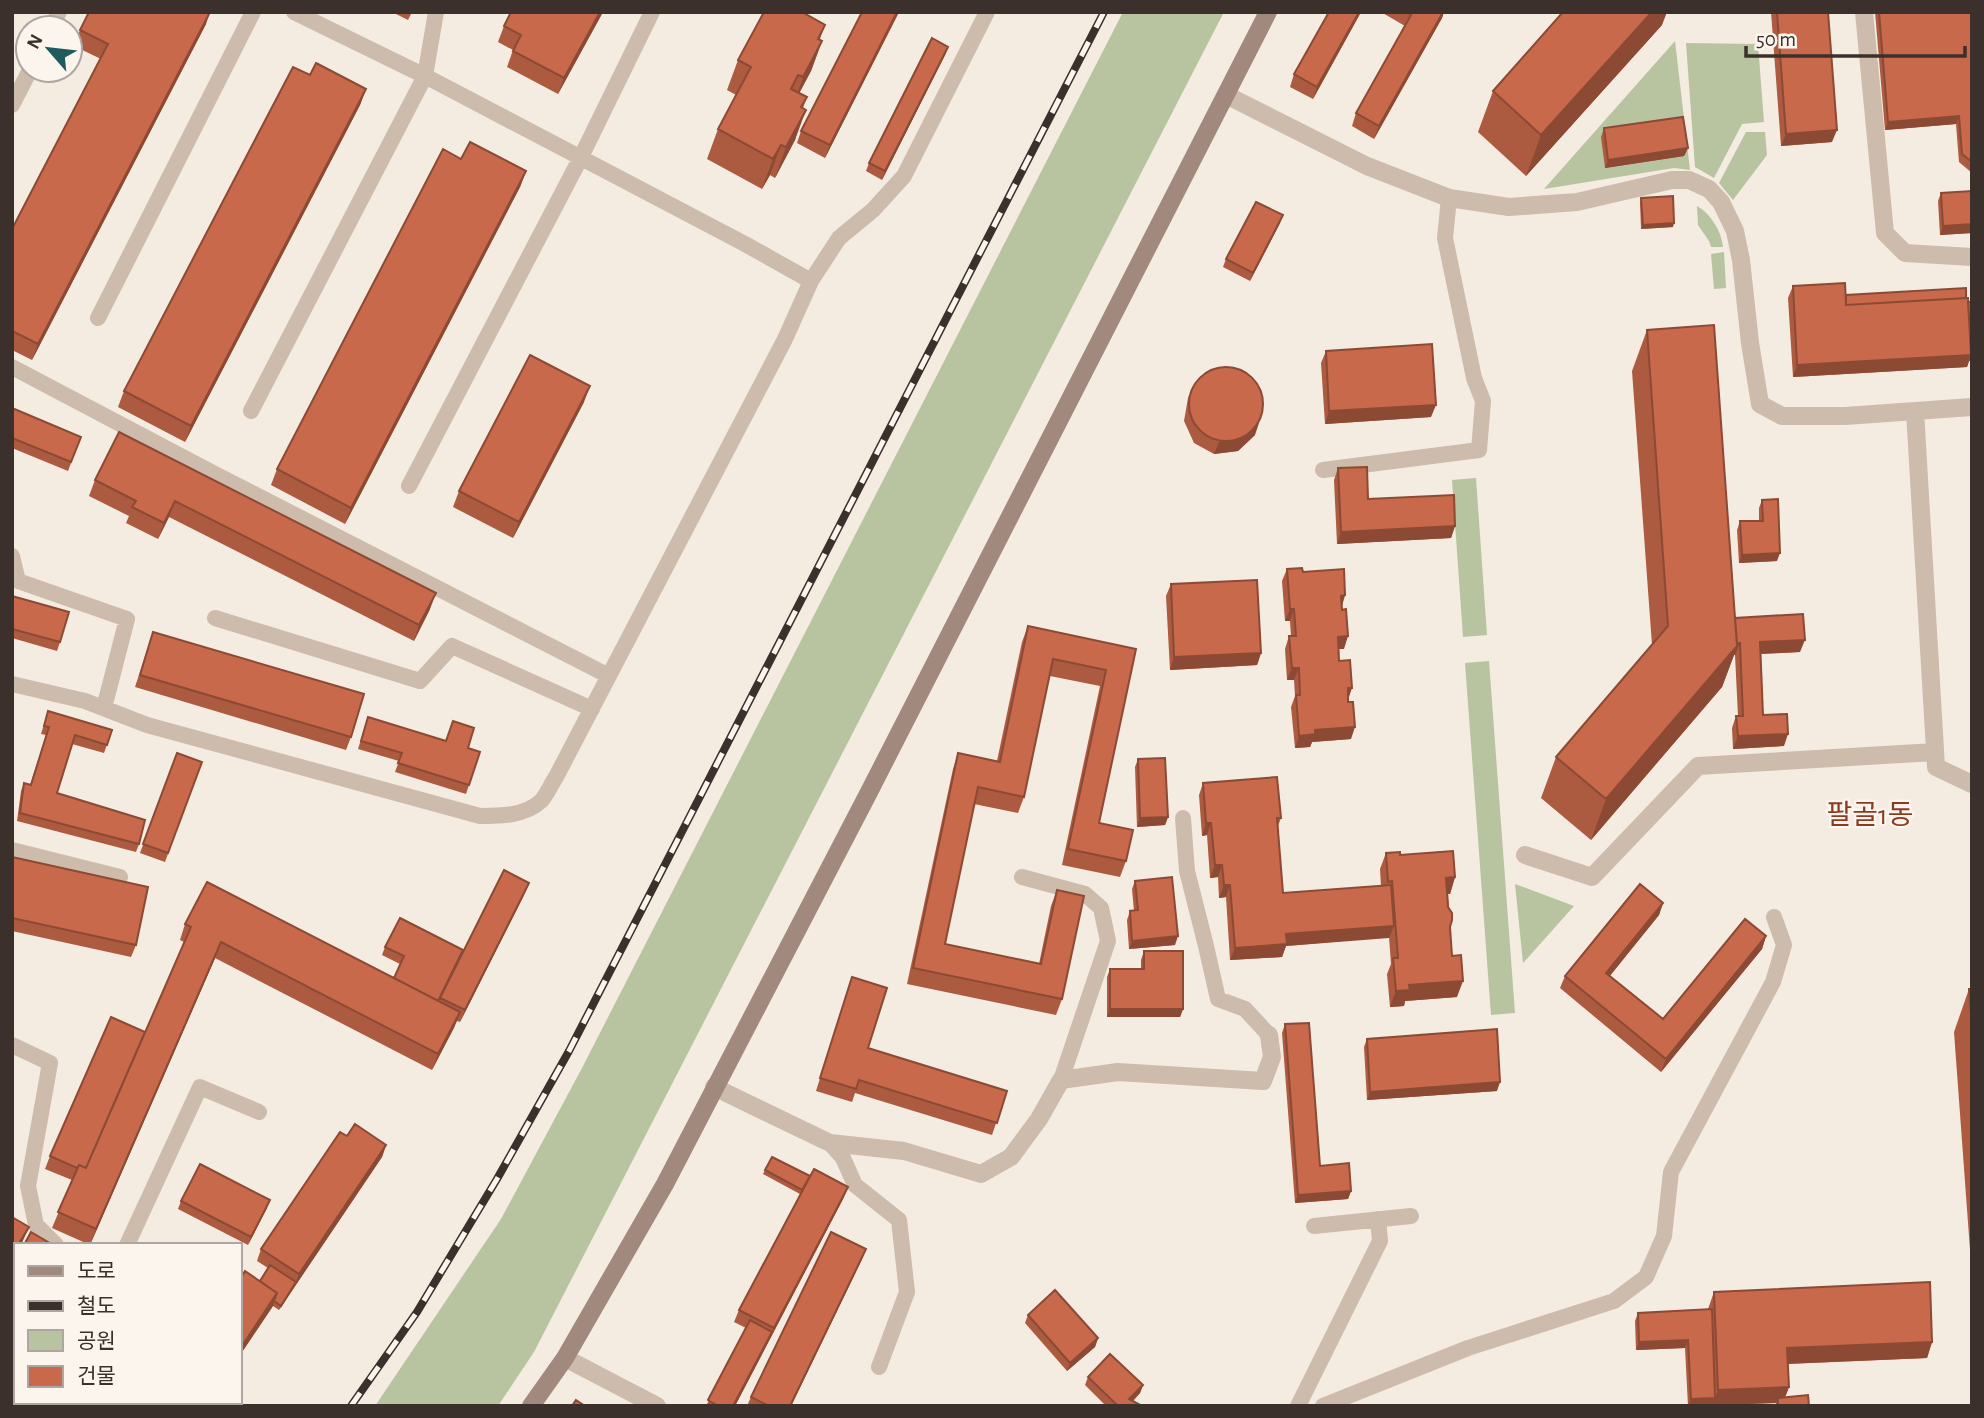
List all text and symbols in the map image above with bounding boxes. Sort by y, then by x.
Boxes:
north arrow [14,14,84,84]
scale bar [1746,14,1965,58]
text: 50 m [1756,29,1796,50]
text: N [24,31,47,52]
district label: 팔골1동 [1827,800,1913,830]
legend [14,1243,242,1404]
text: 도로 [77,1261,116,1282]
text: 철도 [77,1295,116,1317]
text: 공원 [77,1330,116,1352]
text: 건물 [77,1365,116,1387]

